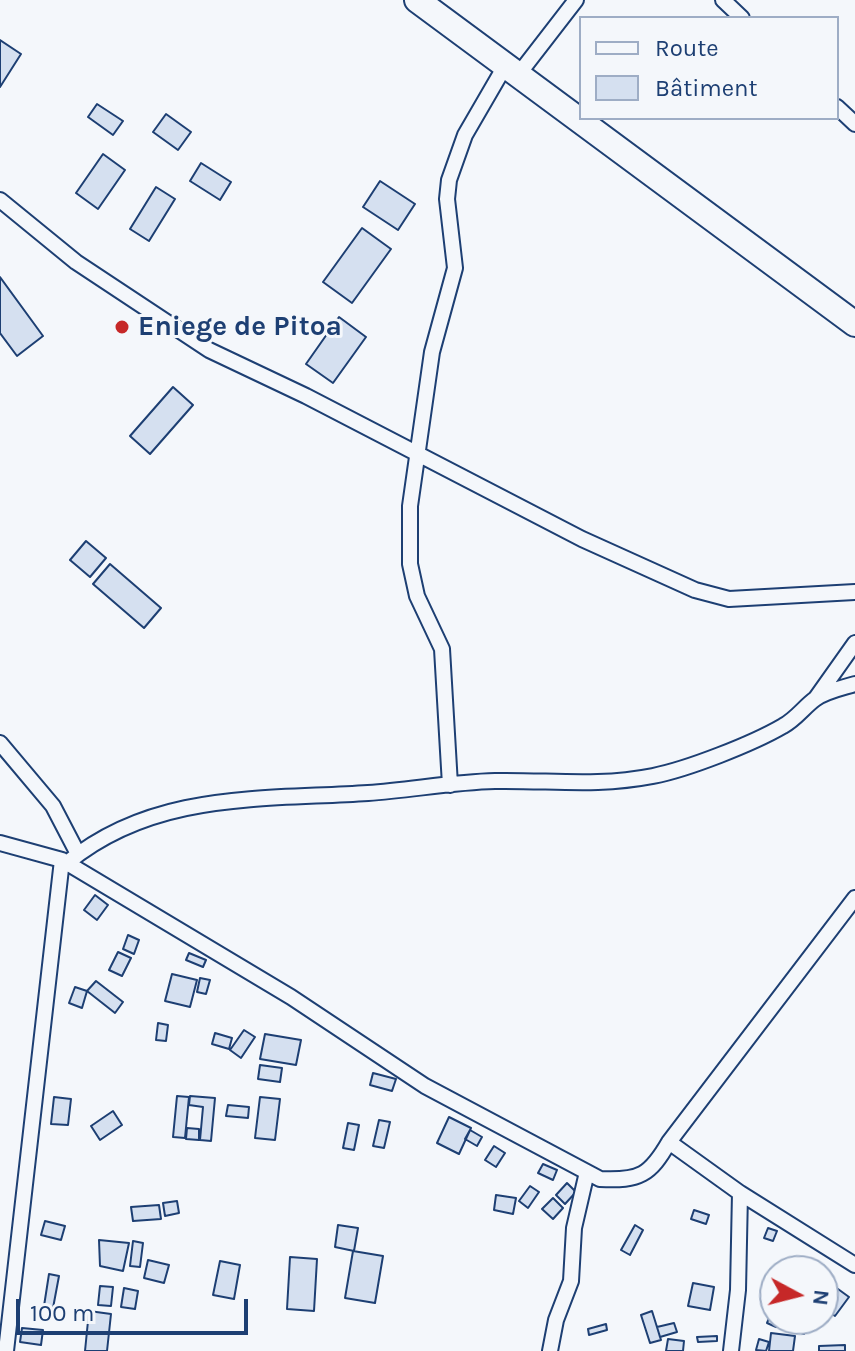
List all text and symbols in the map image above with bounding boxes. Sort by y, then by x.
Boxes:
legend [579,16,839,120]
text: Route [655,34,719,62]
text: Bâtiment [655,74,758,102]
place label: Eniege de Pitoa [138,310,342,344]
marker: Eniege de Pitoa [113,318,131,336]
north arrow [759,1255,839,1335]
scale bar [20,1283,252,1333]
text: N [807,1288,835,1307]
text: 100 m [30,1299,95,1327]

